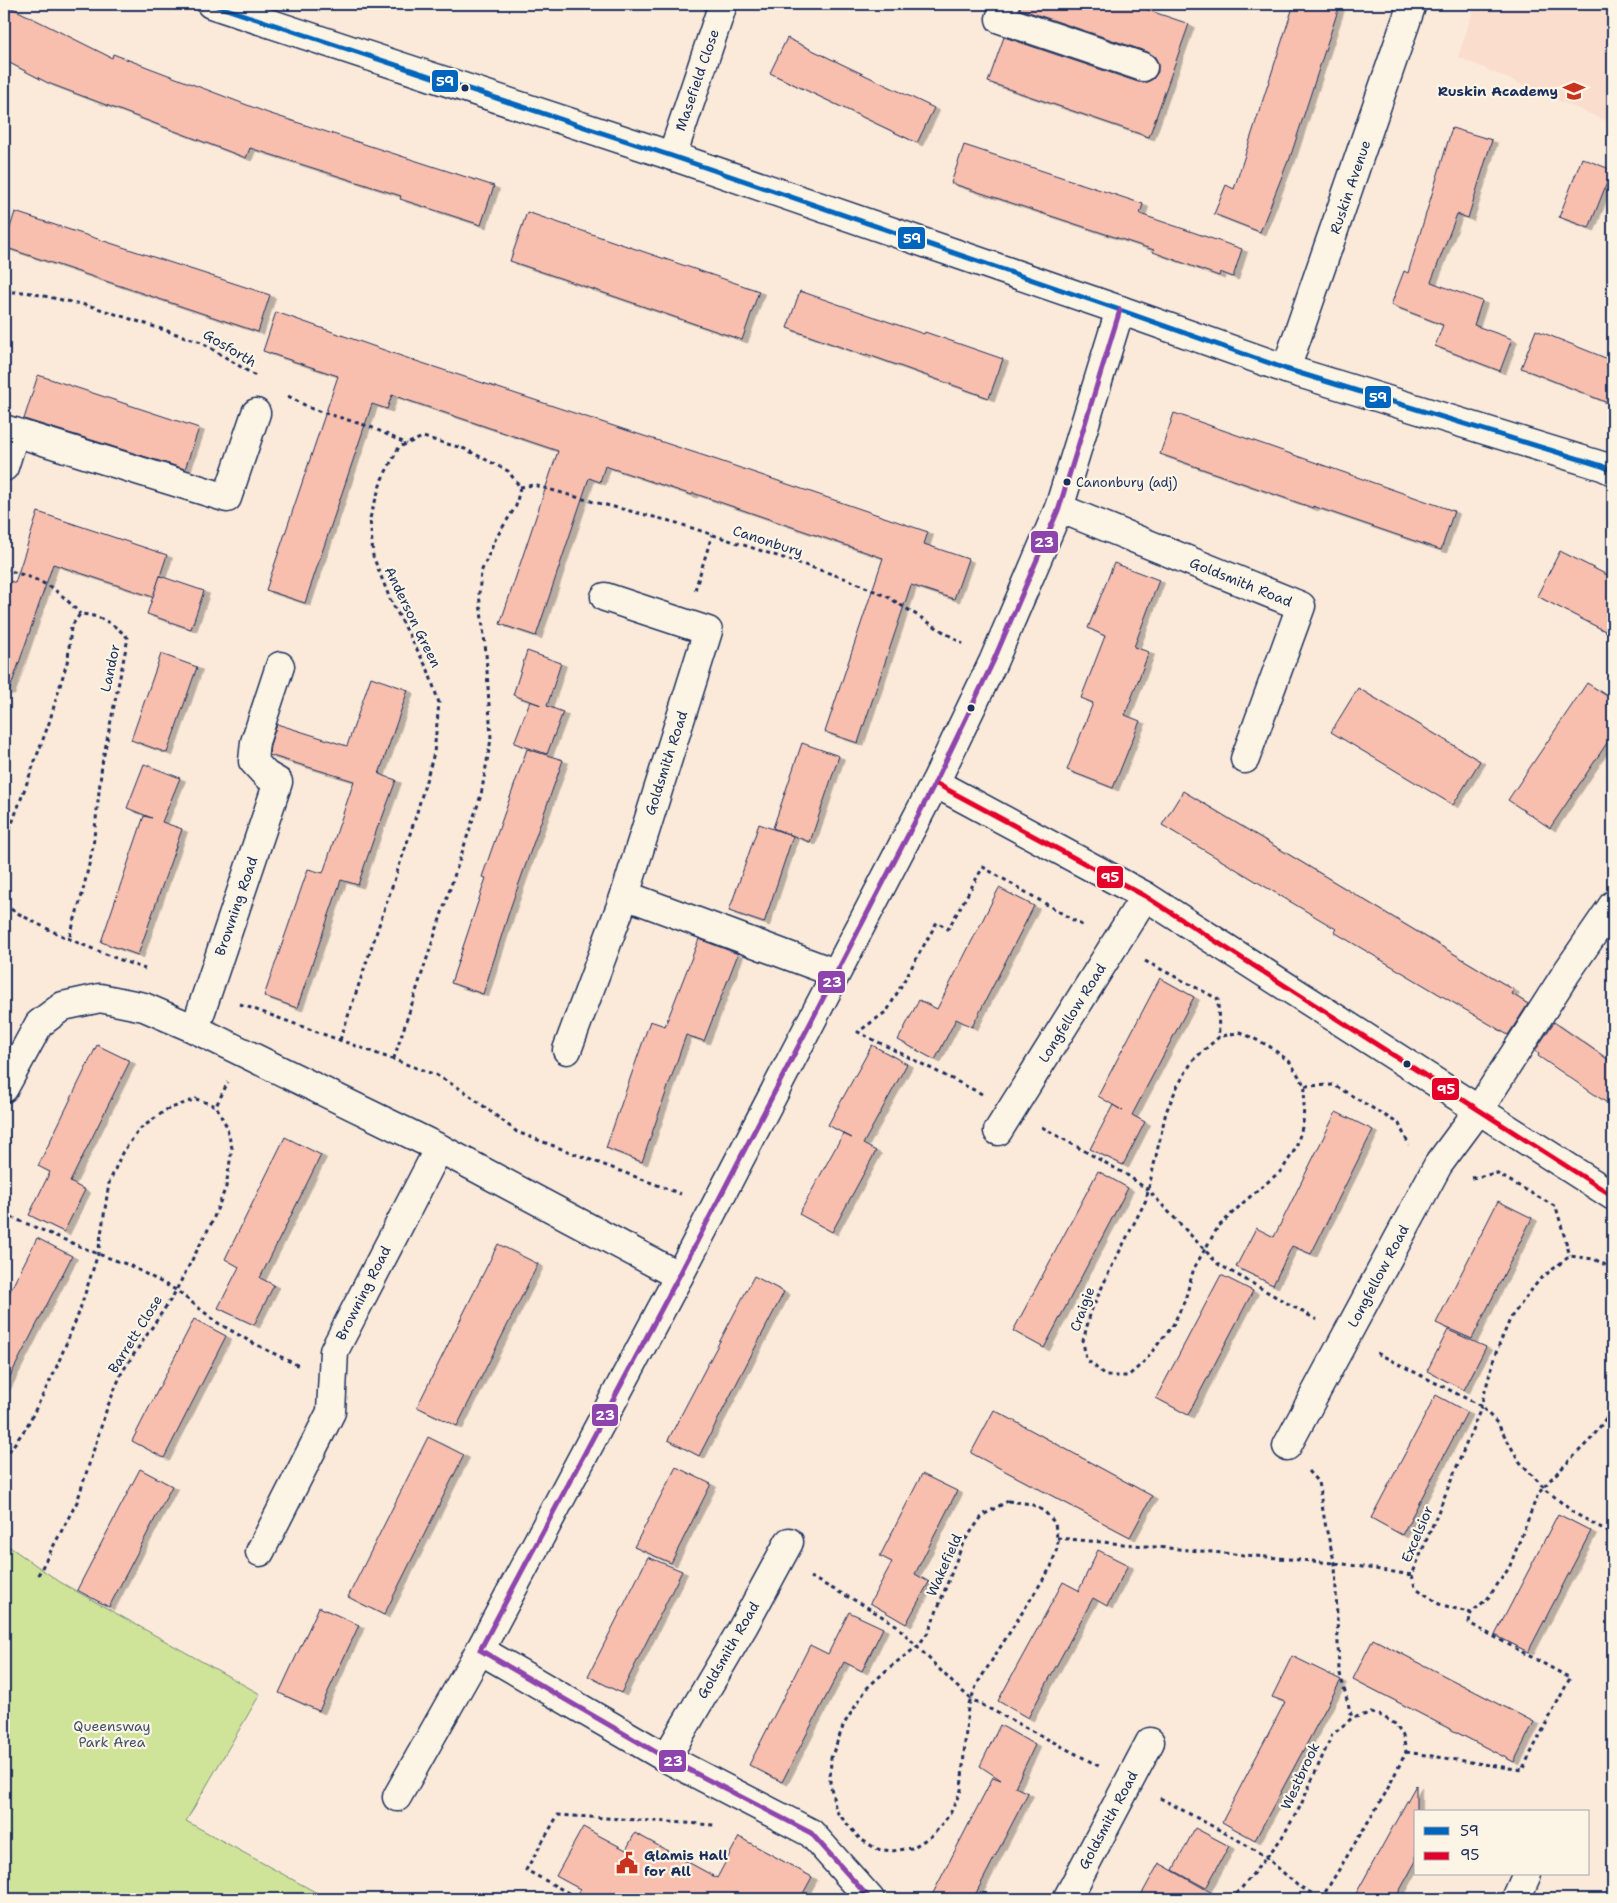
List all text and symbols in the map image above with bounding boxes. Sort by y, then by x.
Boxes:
street label: Masefield Close [671,27,723,133]
line badge: 59 [431,69,459,93]
text: 59 [436,72,454,90]
school or university icon: Ruskin Academy [1561,78,1587,104]
place label: Ruskin Academy [1438,82,1558,100]
unlabelled marker [460,83,470,93]
street label: Ruskin Avenue [1326,138,1375,236]
line badge: 59 [897,226,926,250]
text: 59 [903,229,921,247]
street label: Gosforth [200,325,260,371]
line badge: 59 [1364,385,1392,409]
text: 59 [1369,388,1387,406]
place label: Canonbury (adj) [1076,474,1178,491]
marker: Canonbury (adj) [1062,477,1072,487]
street label: Canonbury [730,521,806,561]
line badge: 23 [1030,530,1059,554]
text: 23 [1034,533,1054,551]
street label: Goldsmith Road [1187,553,1295,611]
street label: Anderson Green [381,564,445,671]
street label: Landor [96,642,124,694]
unlabelled marker [966,703,976,713]
street label: Goldsmith Road [641,708,691,818]
street label: Browning Road [211,854,261,958]
line badge: 95 [1096,865,1124,889]
text: 95 [1101,868,1120,886]
street label: Longfellow Road [1034,960,1110,1066]
line badge: 23 [817,970,846,994]
text: 23 [822,973,842,991]
unlabelled marker [1402,1059,1412,1069]
line badge: 95 [1431,1077,1460,1101]
text: 95 [1437,1080,1456,1098]
street label: Longfellow Road [1343,1221,1413,1330]
street label: Browning Road [331,1243,395,1343]
street label: Craigie [1066,1284,1098,1334]
street label: Barrett Close [104,1292,166,1376]
line badge: 23 [591,1403,619,1427]
text: 23 [595,1406,615,1424]
street label: Excelsior [1397,1503,1437,1565]
street label: Wakefield [922,1531,966,1599]
street label: Goldsmith Road [693,1598,763,1702]
park label: Queensway Park Area [73,1717,151,1751]
street label: Westbrook [1277,1739,1323,1813]
line badge: 23 [658,1749,687,1773]
text: 23 [663,1752,683,1770]
street label: Goldsmith Road [1074,1768,1142,1872]
legend [1414,1810,1590,1876]
text: 59 [1460,1821,1479,1841]
text: 95 [1460,1845,1479,1865]
place label: Glamis Hall for All [644,1846,728,1880]
public building icon: Glamis Hall for All [614,1850,640,1876]

